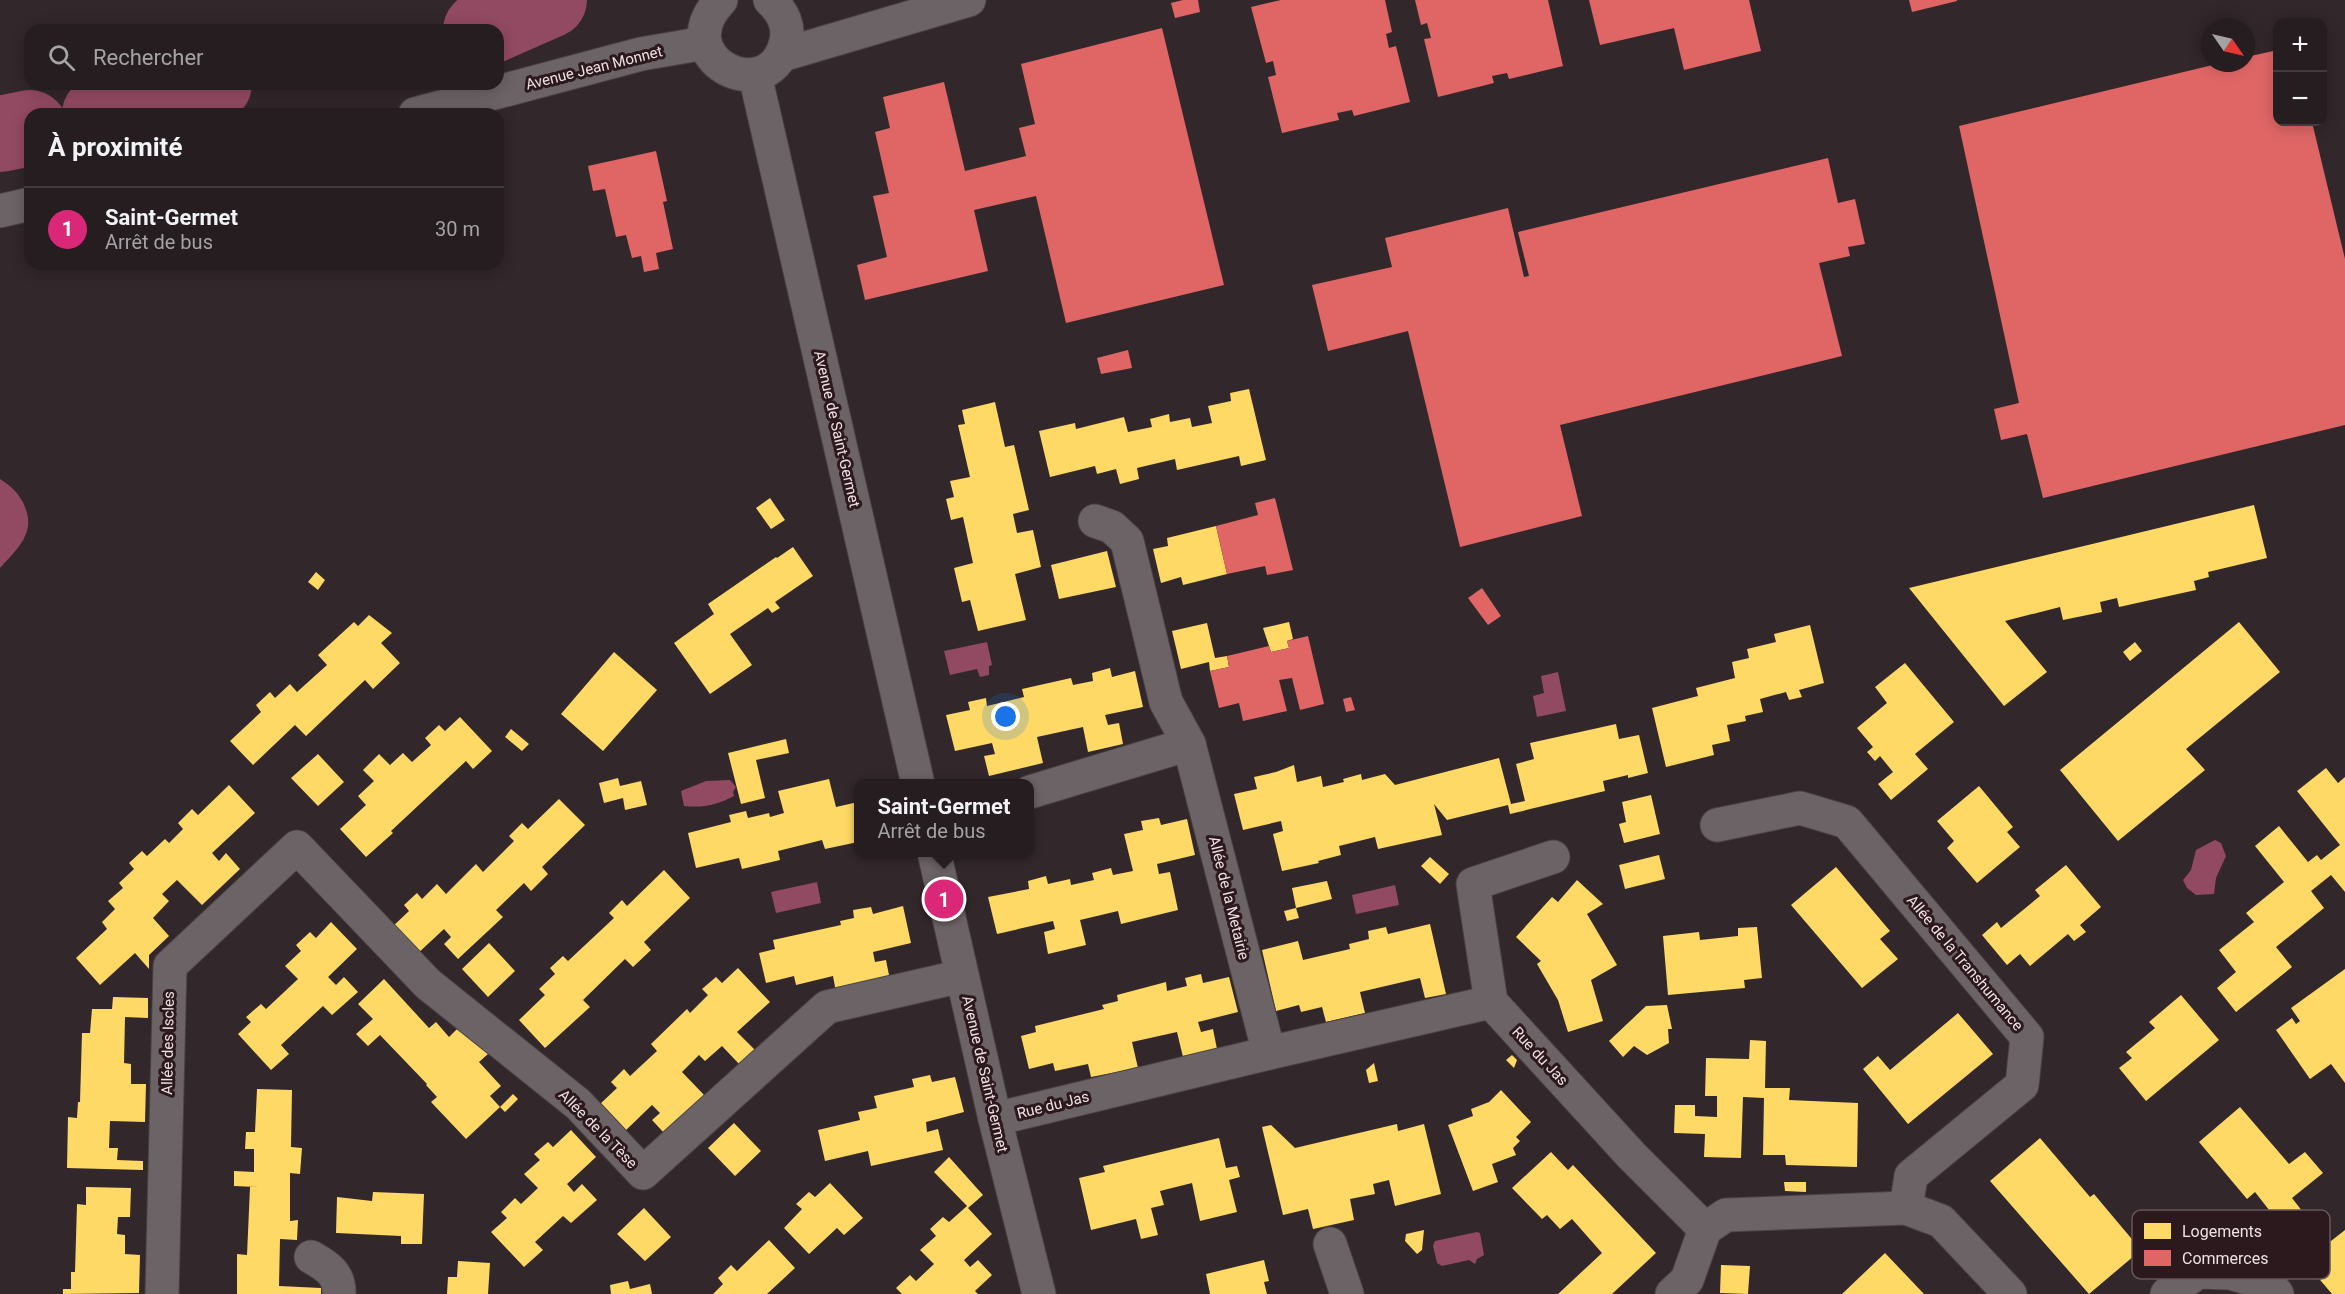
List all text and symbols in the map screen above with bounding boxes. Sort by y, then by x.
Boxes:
north arrow [2201,18,2255,72]
map controls [2273,18,2327,126]
button: + [2273,18,2327,72]
search box [24,24,504,90]
icon: search [45,41,78,74]
street label: Avenue Jean Monnet [524,42,664,94]
text: Rechercher [93,45,204,70]
button: − [2273,72,2327,126]
text: À proximité [48,132,182,162]
text: Saint-Germet [105,205,238,230]
text: 1 [62,217,73,241]
text: 30 m [435,217,480,241]
text: Arrêt de bus [105,230,213,254]
street label: Avenue de Saint-Germet [810,349,864,509]
your location [991,702,1020,731]
popup [854,779,1034,857]
text: Saint-Germet [878,794,1010,819]
text: Arrêt de bus [878,819,986,843]
street label: Allée de la Metairie [1205,834,1253,962]
pin: 1 [924,876,964,922]
street label: Allée de la Transhumance [1903,892,2027,1034]
street label: Allée des Iscles [158,991,178,1095]
street label: Avenue de Saint-Germet [958,994,1012,1154]
street label: Rue du Jas [1508,1023,1572,1089]
street label: Allée de la Tèse [555,1086,641,1172]
street label: Rue du Jas [1015,1087,1091,1123]
legend [2132,1210,2330,1279]
text: Logements [2182,1222,2262,1241]
text: Commerces [2182,1249,2268,1268]

